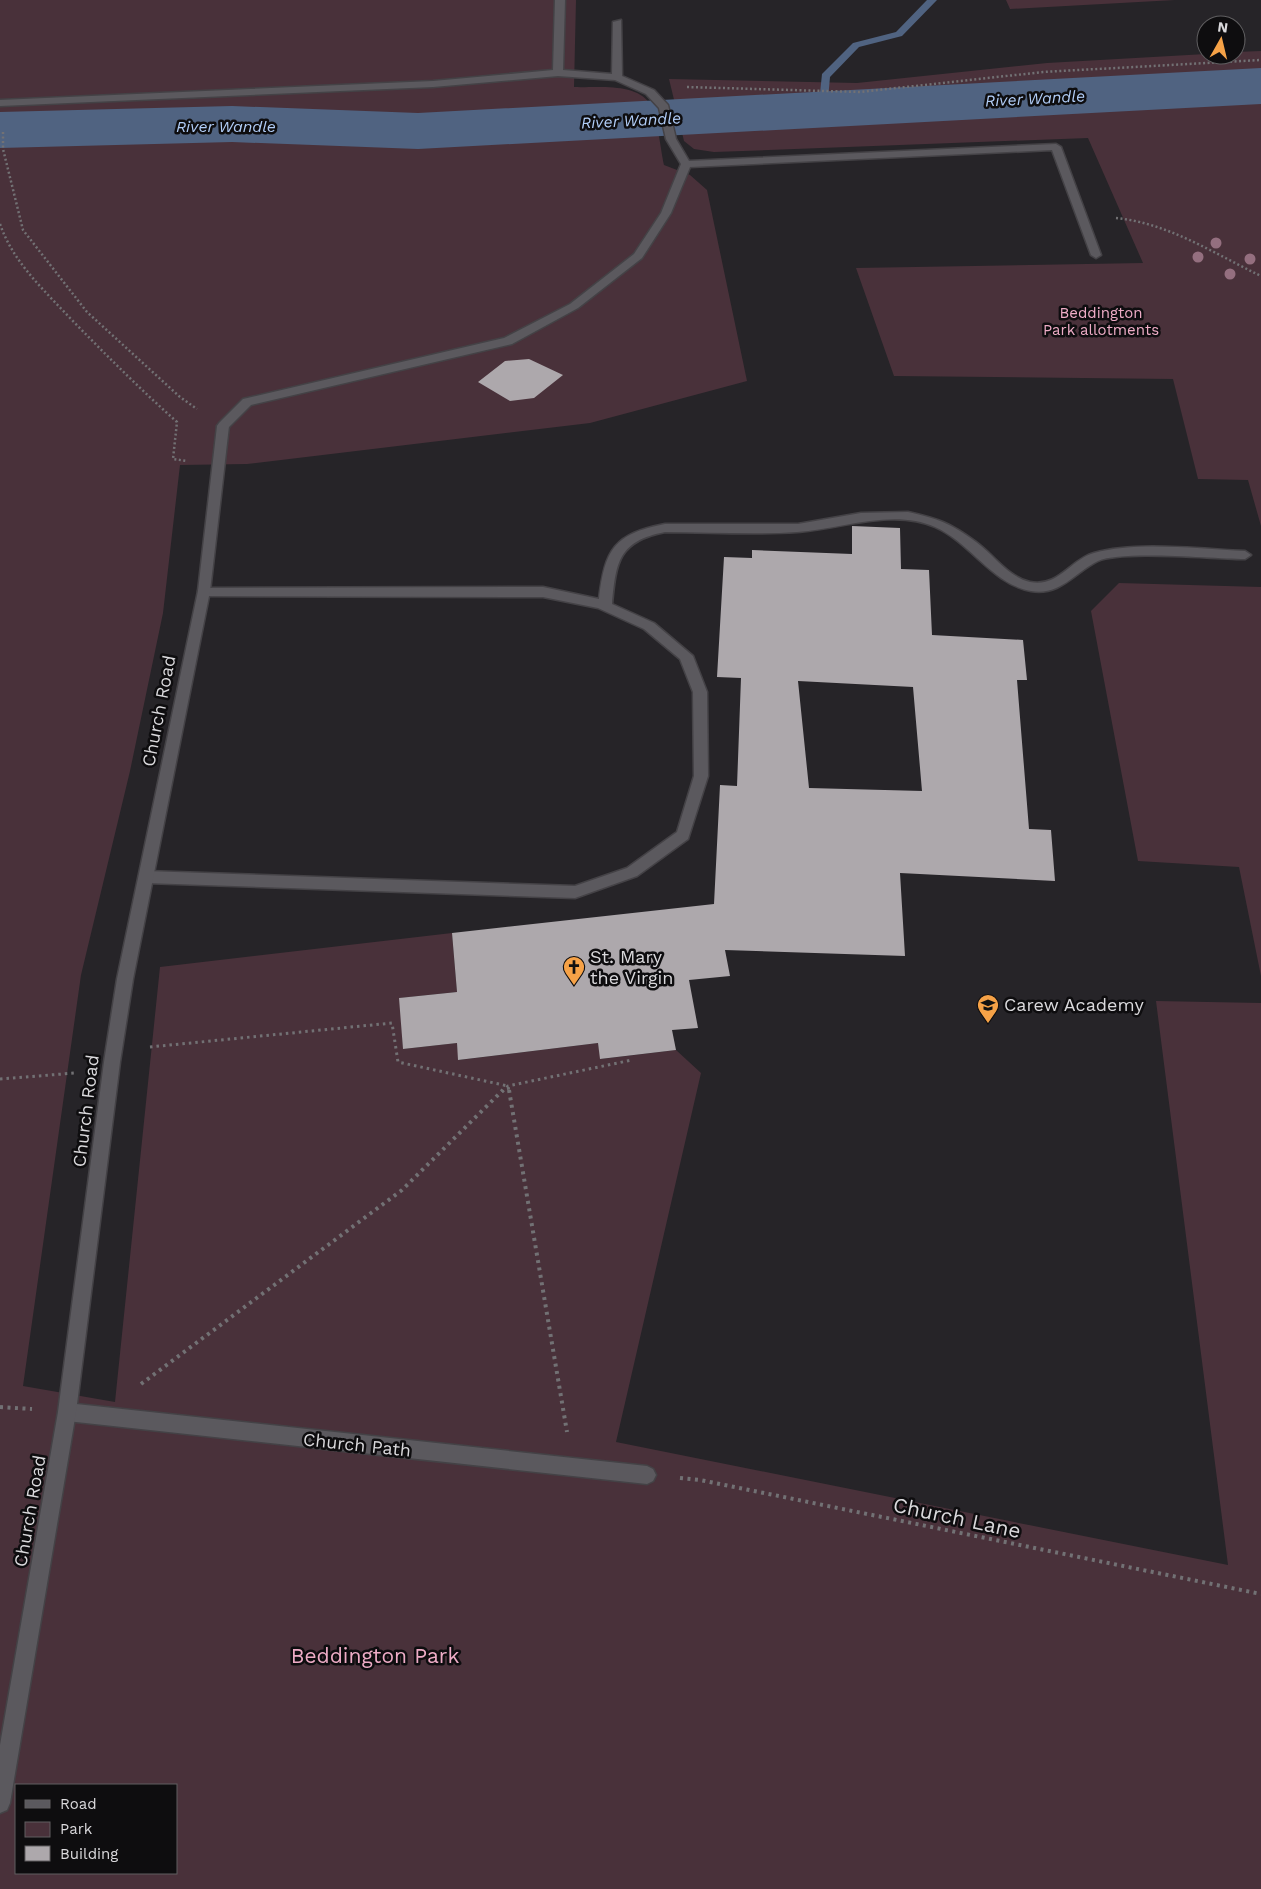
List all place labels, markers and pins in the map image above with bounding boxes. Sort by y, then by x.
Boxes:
place label: St. Mary the Virgin [590,946,673,988]
church icon: St. Mary the Virgin [562,955,586,986]
school or university icon: Carew Academy [976,993,1000,1024]
place label: Carew Academy [1004,994,1144,1015]

